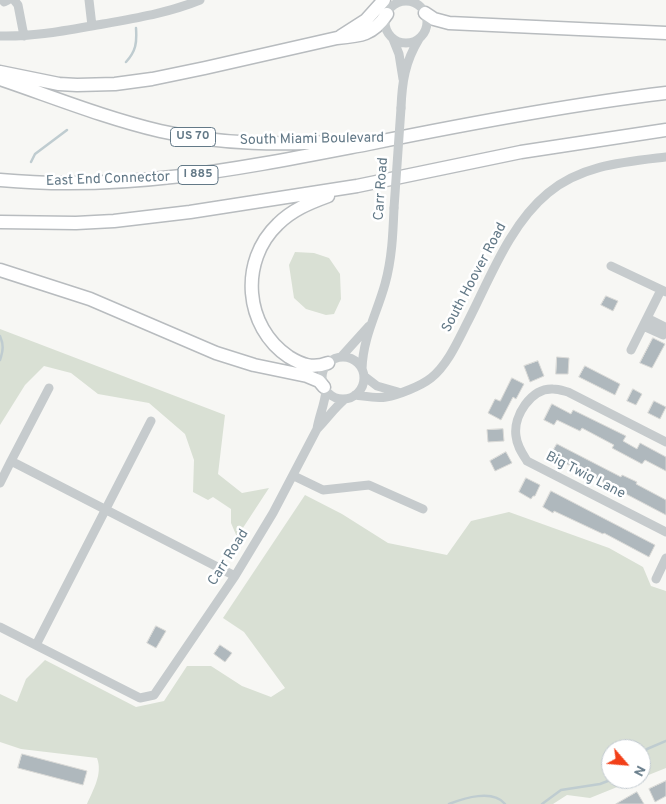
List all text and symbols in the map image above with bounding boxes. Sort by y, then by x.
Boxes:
road number: US 70 [170,128,216,146]
street label: South Miami Boulevard [240,130,384,150]
street label: Carr Road [371,157,393,221]
road number: I 885 [178,166,218,184]
street label: East End Connector [46,169,170,191]
street label: South Hoover Road [439,220,511,336]
street label: Big Twig Lane [542,449,628,503]
street label: Carr Road [205,527,253,589]
north arrow [601,739,651,789]
text: N [629,762,649,779]

